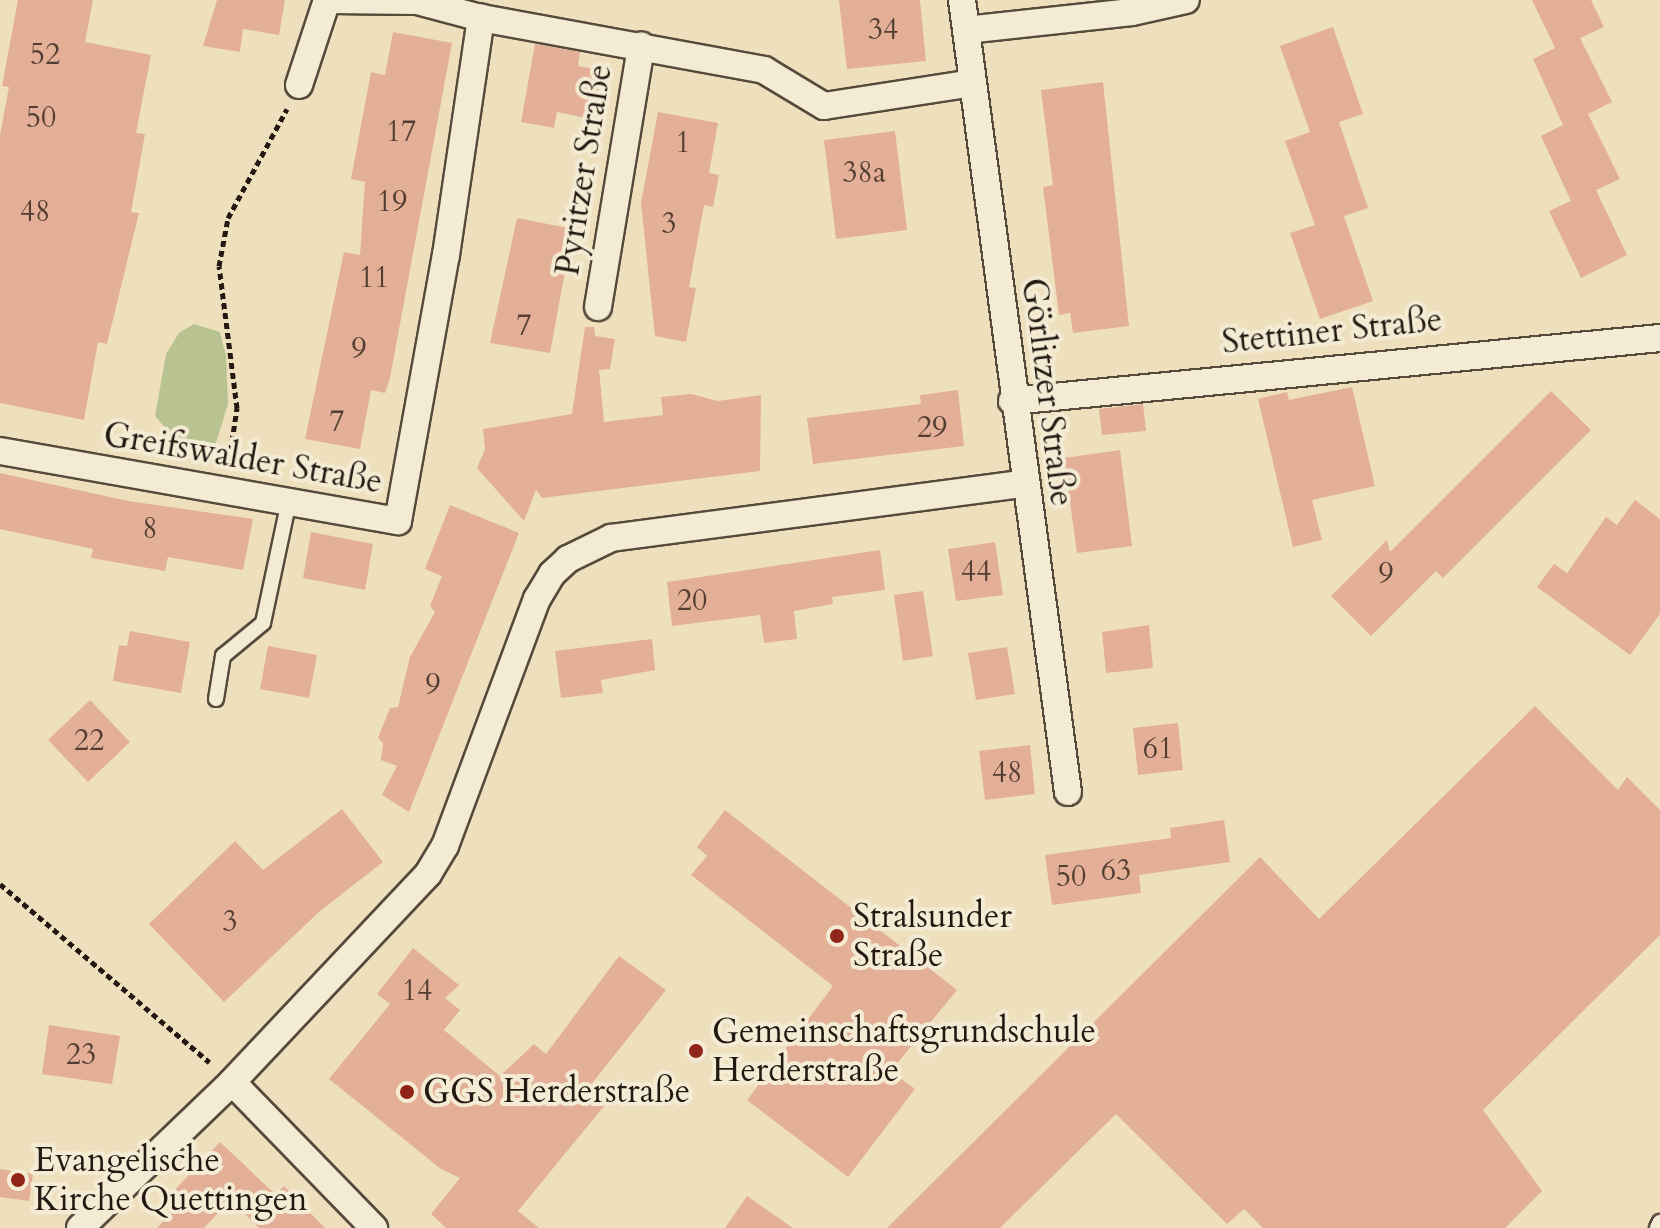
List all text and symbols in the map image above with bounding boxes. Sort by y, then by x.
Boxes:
house number: 34 [868,12,898,48]
house number: 52 [30,37,60,73]
street label: Pyritzer Straße [547,61,621,279]
house number: 50 [26,100,56,136]
house number: 17 [386,114,416,150]
house number: 1 [675,125,691,161]
house number: 38a [842,155,886,191]
house number: 19 [377,184,407,220]
house number: 48 [20,194,50,230]
house number: 3 [661,206,677,242]
house number: 11 [359,260,389,296]
street label: Görlitzer Straße [1014,276,1082,508]
street label: Stettiner Straße [1220,299,1444,363]
house number: 7 [516,308,532,344]
house number: 9 [351,331,367,367]
house number: 7 [329,404,345,440]
house number: 29 [917,410,947,446]
street label: Greifswalder Straße [100,413,386,503]
house number: 8 [142,511,158,547]
house number: 44 [961,554,991,590]
house number: 9 [1378,556,1394,592]
house number: 20 [677,583,707,619]
house number: 9 [425,667,441,703]
house number: 22 [74,723,104,759]
house number: 61 [1143,731,1173,767]
house number: 48 [992,755,1022,791]
house number: 63 [1101,853,1131,889]
house number: 50 [1056,859,1086,895]
place label: Stralsunder Straße [853,896,1012,976]
house number: 3 [222,904,238,940]
marker: Stralsunder Straße [828,927,846,945]
house number: 14 [402,973,432,1009]
place label: Gemeinschaftsgrundschule Herderstraße [712,1011,1096,1090]
house number: 23 [66,1037,96,1073]
marker: Gemeinschaftsgrundschule Herderstraße [687,1042,705,1060]
place label: GGS Herderstraße [423,1072,690,1112]
marker: GGS Herderstraße [398,1083,416,1101]
place label: Evangelische Kirche Quettingen [34,1140,308,1220]
marker: Evangelische Kirche Quettingen [9,1171,27,1189]

